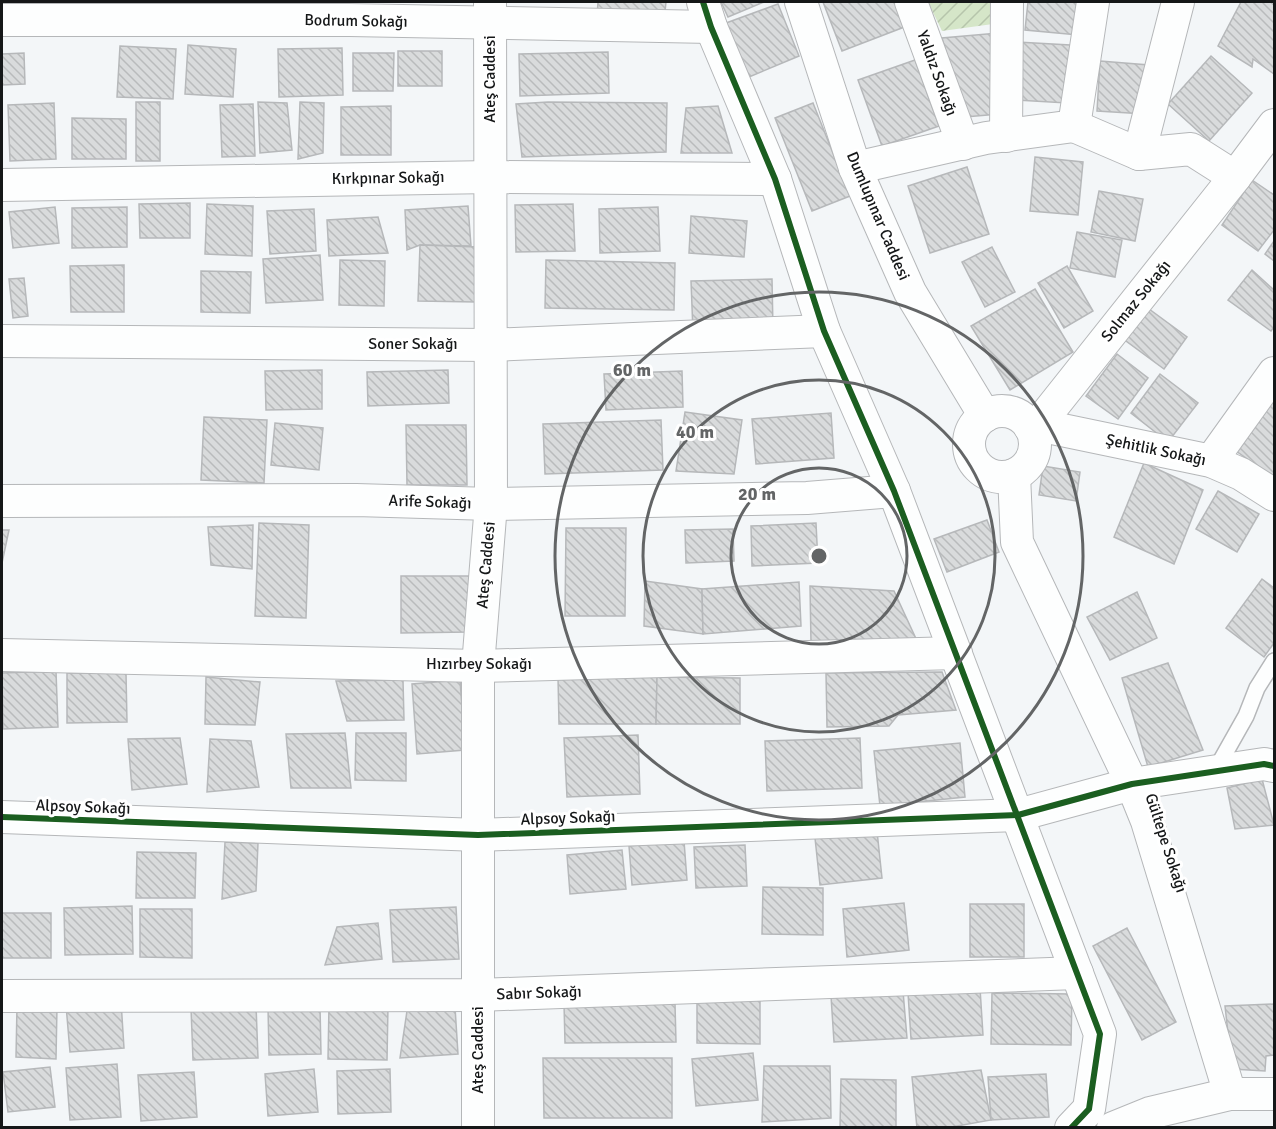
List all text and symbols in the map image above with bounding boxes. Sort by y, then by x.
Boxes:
street label: Bodrum Sokağı [304,10,408,32]
street label: Yaldız Sokağı [912,28,962,118]
street label: Ateş Caddesi [480,35,500,123]
street label: Dumlupınar Caddesi [842,149,914,283]
street label: Kırkpınar Sokağı [331,167,445,189]
street label: Solmaz Sokağı [1097,256,1175,346]
street label: Soner Sokağı [368,334,458,354]
text: 60 m [613,359,651,381]
text: 40 m [676,421,714,443]
street label: Şehitlik Sokağı [1104,430,1208,470]
text: 20 m [738,483,776,505]
street label: Arife Sokağı [388,491,472,513]
street label: Ateş Caddesi [472,521,500,609]
centre of rings [809,546,829,566]
street label: Hızırbey Sokağı [426,654,532,674]
street label: Gültepe Sokağı [1141,791,1191,895]
street label: Alpsoy Sokağı [35,795,131,819]
street label: Alpsoy Sokağı [520,806,616,830]
street label: Sabır Sokağı [496,982,582,1004]
street label: Ateş Caddesi [468,1006,488,1094]

